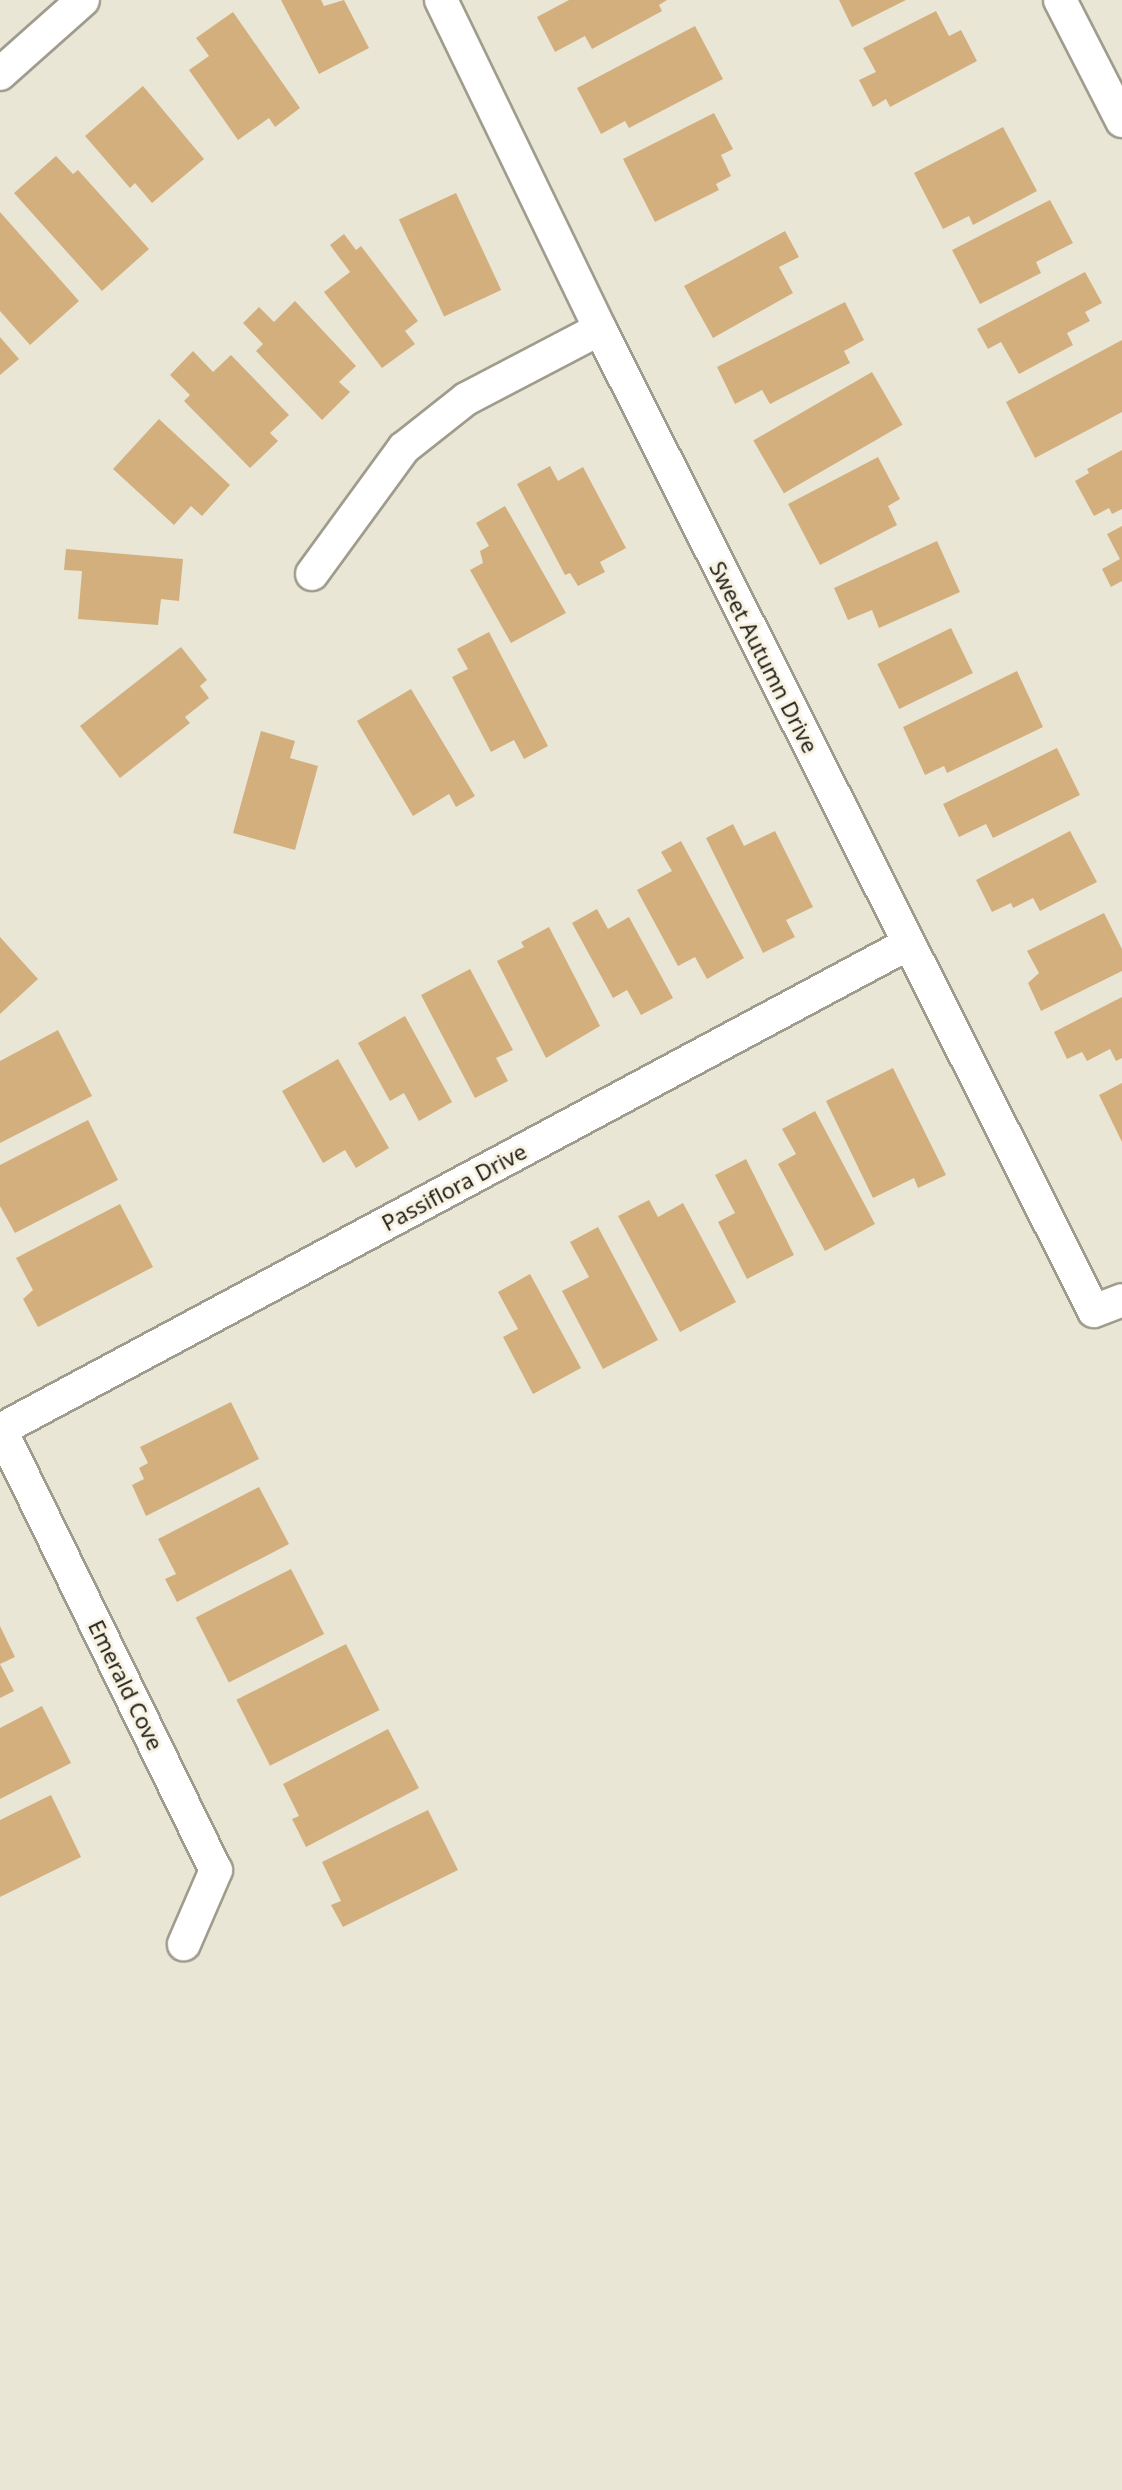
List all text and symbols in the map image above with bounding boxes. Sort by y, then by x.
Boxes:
street label: Sweet Autumn Drive [704,557,824,757]
street label: Passiflora Drive [377,1138,531,1236]
street label: Emerald Cove [83,1616,169,1754]

